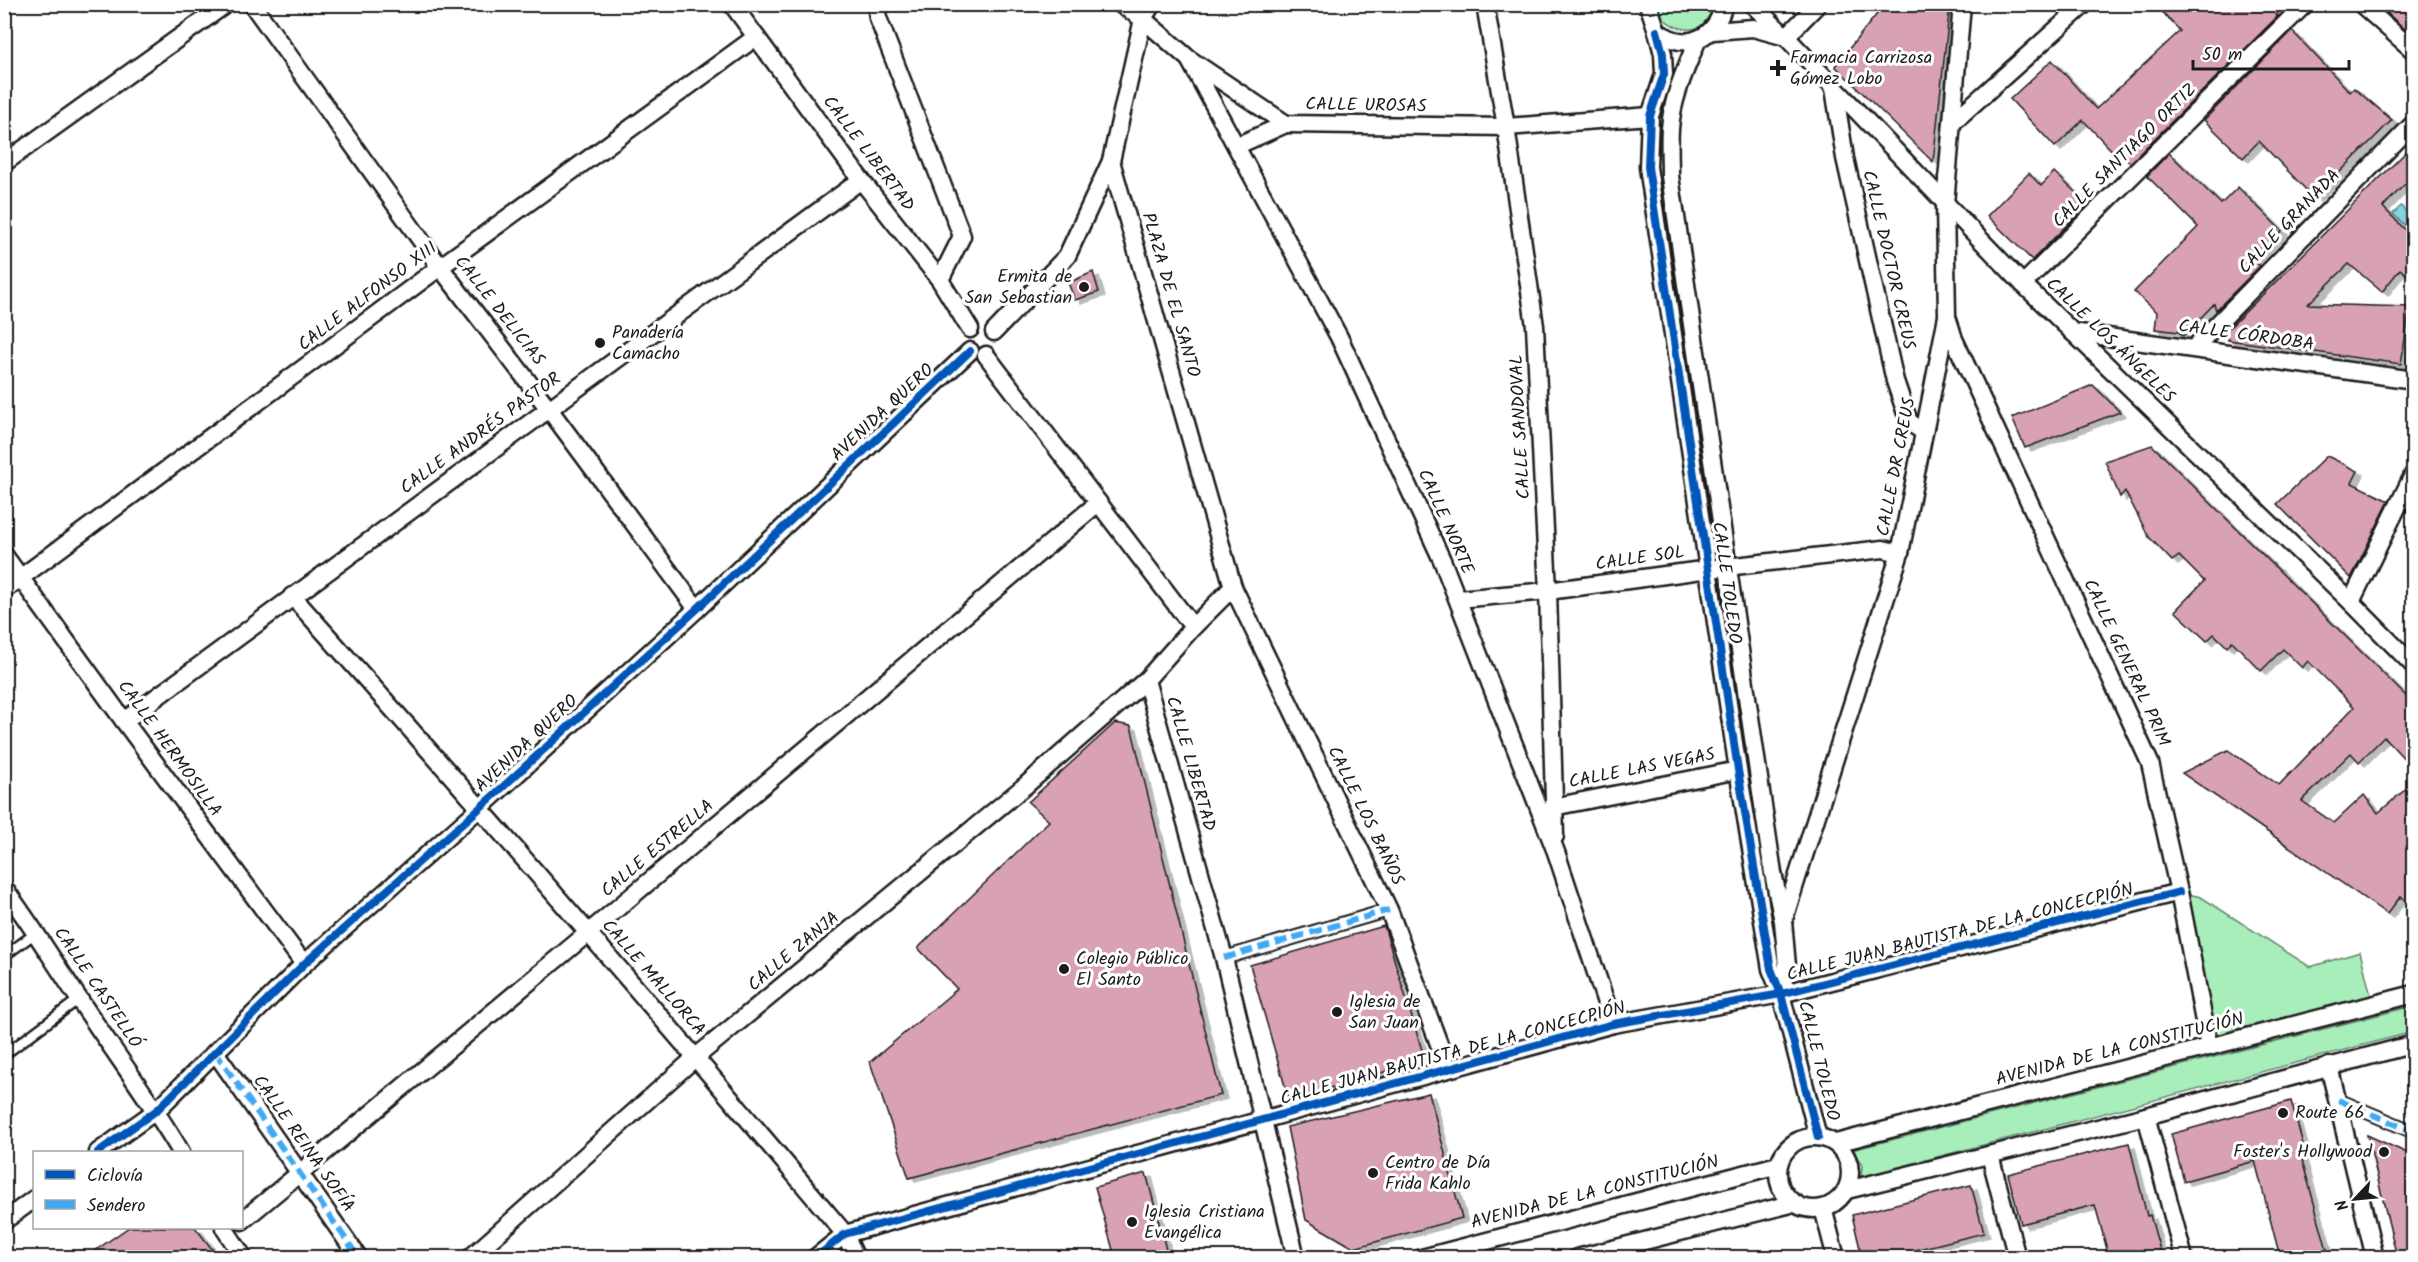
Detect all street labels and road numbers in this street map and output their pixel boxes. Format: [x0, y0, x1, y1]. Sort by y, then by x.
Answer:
street label: CALLE SANTIAGO ORTIZ [2046, 77, 2204, 235]
street label: CALLE LIBERTAD [815, 90, 922, 219]
street label: CALLE UROSAS [1305, 90, 1427, 122]
street label: CALLE GRANADA [2232, 163, 2348, 281]
street label: CALLE DOCTOR CREUS [1853, 168, 1923, 353]
street label: PLAZA DE EL SANTO [1133, 209, 1207, 381]
street label: CALLE ALFONSO XIII [292, 235, 444, 359]
street label: CALLE DELICIAS [446, 249, 552, 373]
street label: CALLE LOS ÁNGELES [2038, 271, 2182, 411]
street label: CALLE CÓRDOBA [2176, 312, 2316, 360]
street label: CALLE SANDOVAL [1503, 354, 1539, 500]
street label: AVENIDA QUERO [824, 357, 942, 469]
street label: CALLE ANDRÉS PASTOR [394, 366, 568, 502]
street label: CALLE DR CREUS [1869, 395, 1925, 539]
street label: CALLE NORTE [1409, 464, 1481, 580]
street label: CALLE TOLEDO [1703, 520, 1749, 646]
street label: CALLE SOL [1594, 538, 1686, 580]
street label: CALLE GENERAL PRIM [2074, 574, 2178, 752]
street label: CALLE HERMOSILLA [109, 674, 229, 824]
street label: AVENIDA QUERO [468, 688, 586, 800]
street label: CALLE LIBERTAD [1157, 693, 1223, 835]
street label: CALLE LOS BAÑOS [1319, 741, 1412, 891]
street label: CALLE LAS VEGAS [1566, 741, 1718, 797]
street label: CALLE ESTRELLA [595, 793, 721, 905]
street label: CALLE JUAN BAUTISTA DE LA CONCECPIÓN [1784, 876, 2136, 990]
street label: CALLE ZANJA [741, 905, 847, 999]
street label: CALLE MALLORCA [594, 913, 712, 1043]
street label: CALLE CASTELLÓ [45, 921, 149, 1055]
street label: CALLE JUAN BAUTISTA DE LA CONCECPIÓN [1277, 994, 1629, 1114]
street label: CALLE TOLEDO [1789, 998, 1847, 1124]
street label: AVENIDA DE LA CONSTITUCIÓN [1993, 1005, 2247, 1095]
street label: CALLE REINA SOFÍA [244, 1069, 362, 1219]
street label: AVENIDA DE LA CONSTITUCIÓN [1468, 1148, 1722, 1238]

